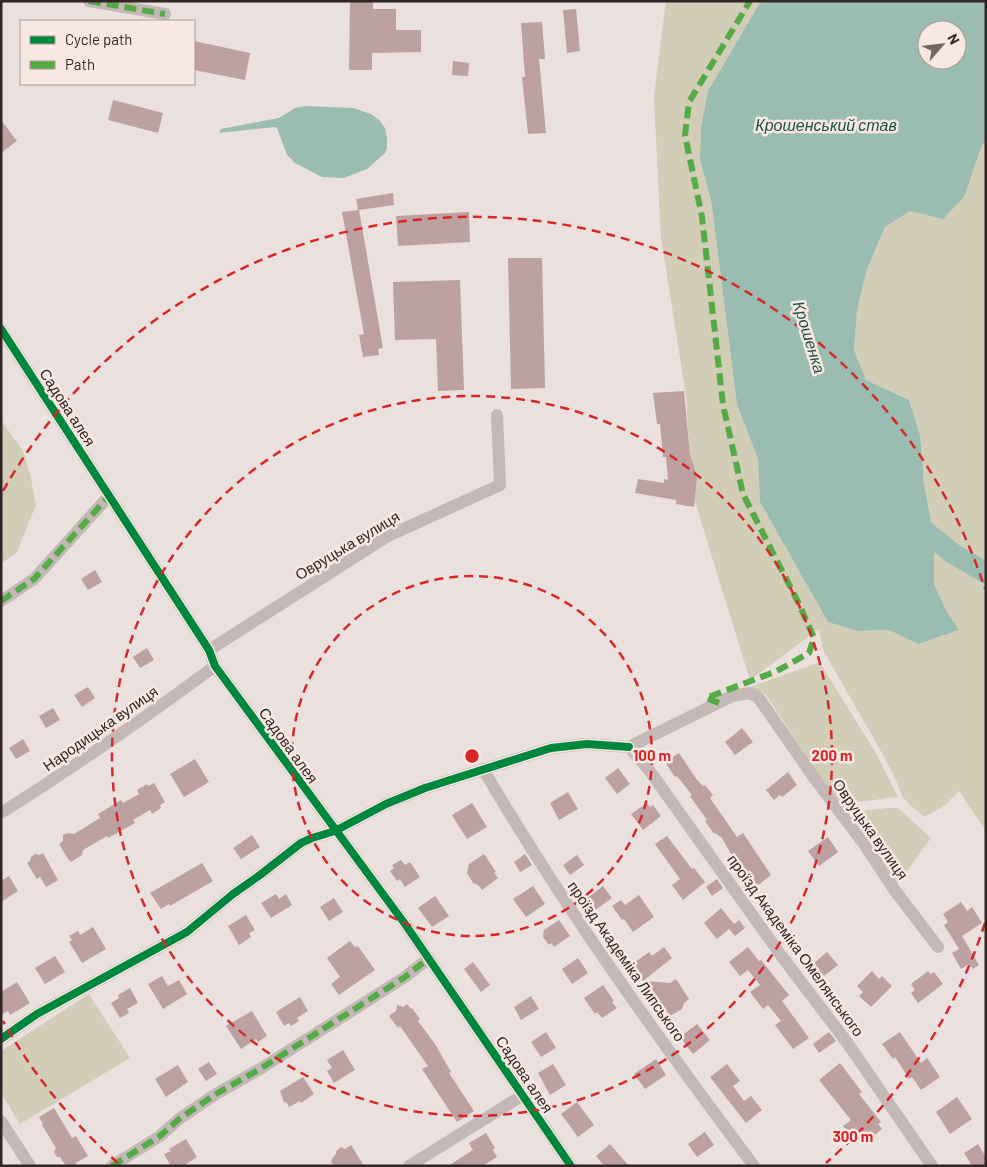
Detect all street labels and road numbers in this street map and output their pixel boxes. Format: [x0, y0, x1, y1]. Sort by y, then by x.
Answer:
street label: Садова алея [36, 365, 100, 449]
street label: Овруцька вулиця [292, 507, 402, 583]
street label: Народицька вулиця [39, 682, 161, 774]
street label: Садова алея [256, 704, 322, 786]
street label: Овруцька вулиця [830, 775, 912, 883]
street label: проїзд Академіка Омелянського [724, 851, 868, 1039]
street label: проїзд Академіка Липського [565, 877, 689, 1045]
street label: Садова алея [493, 1032, 557, 1116]

